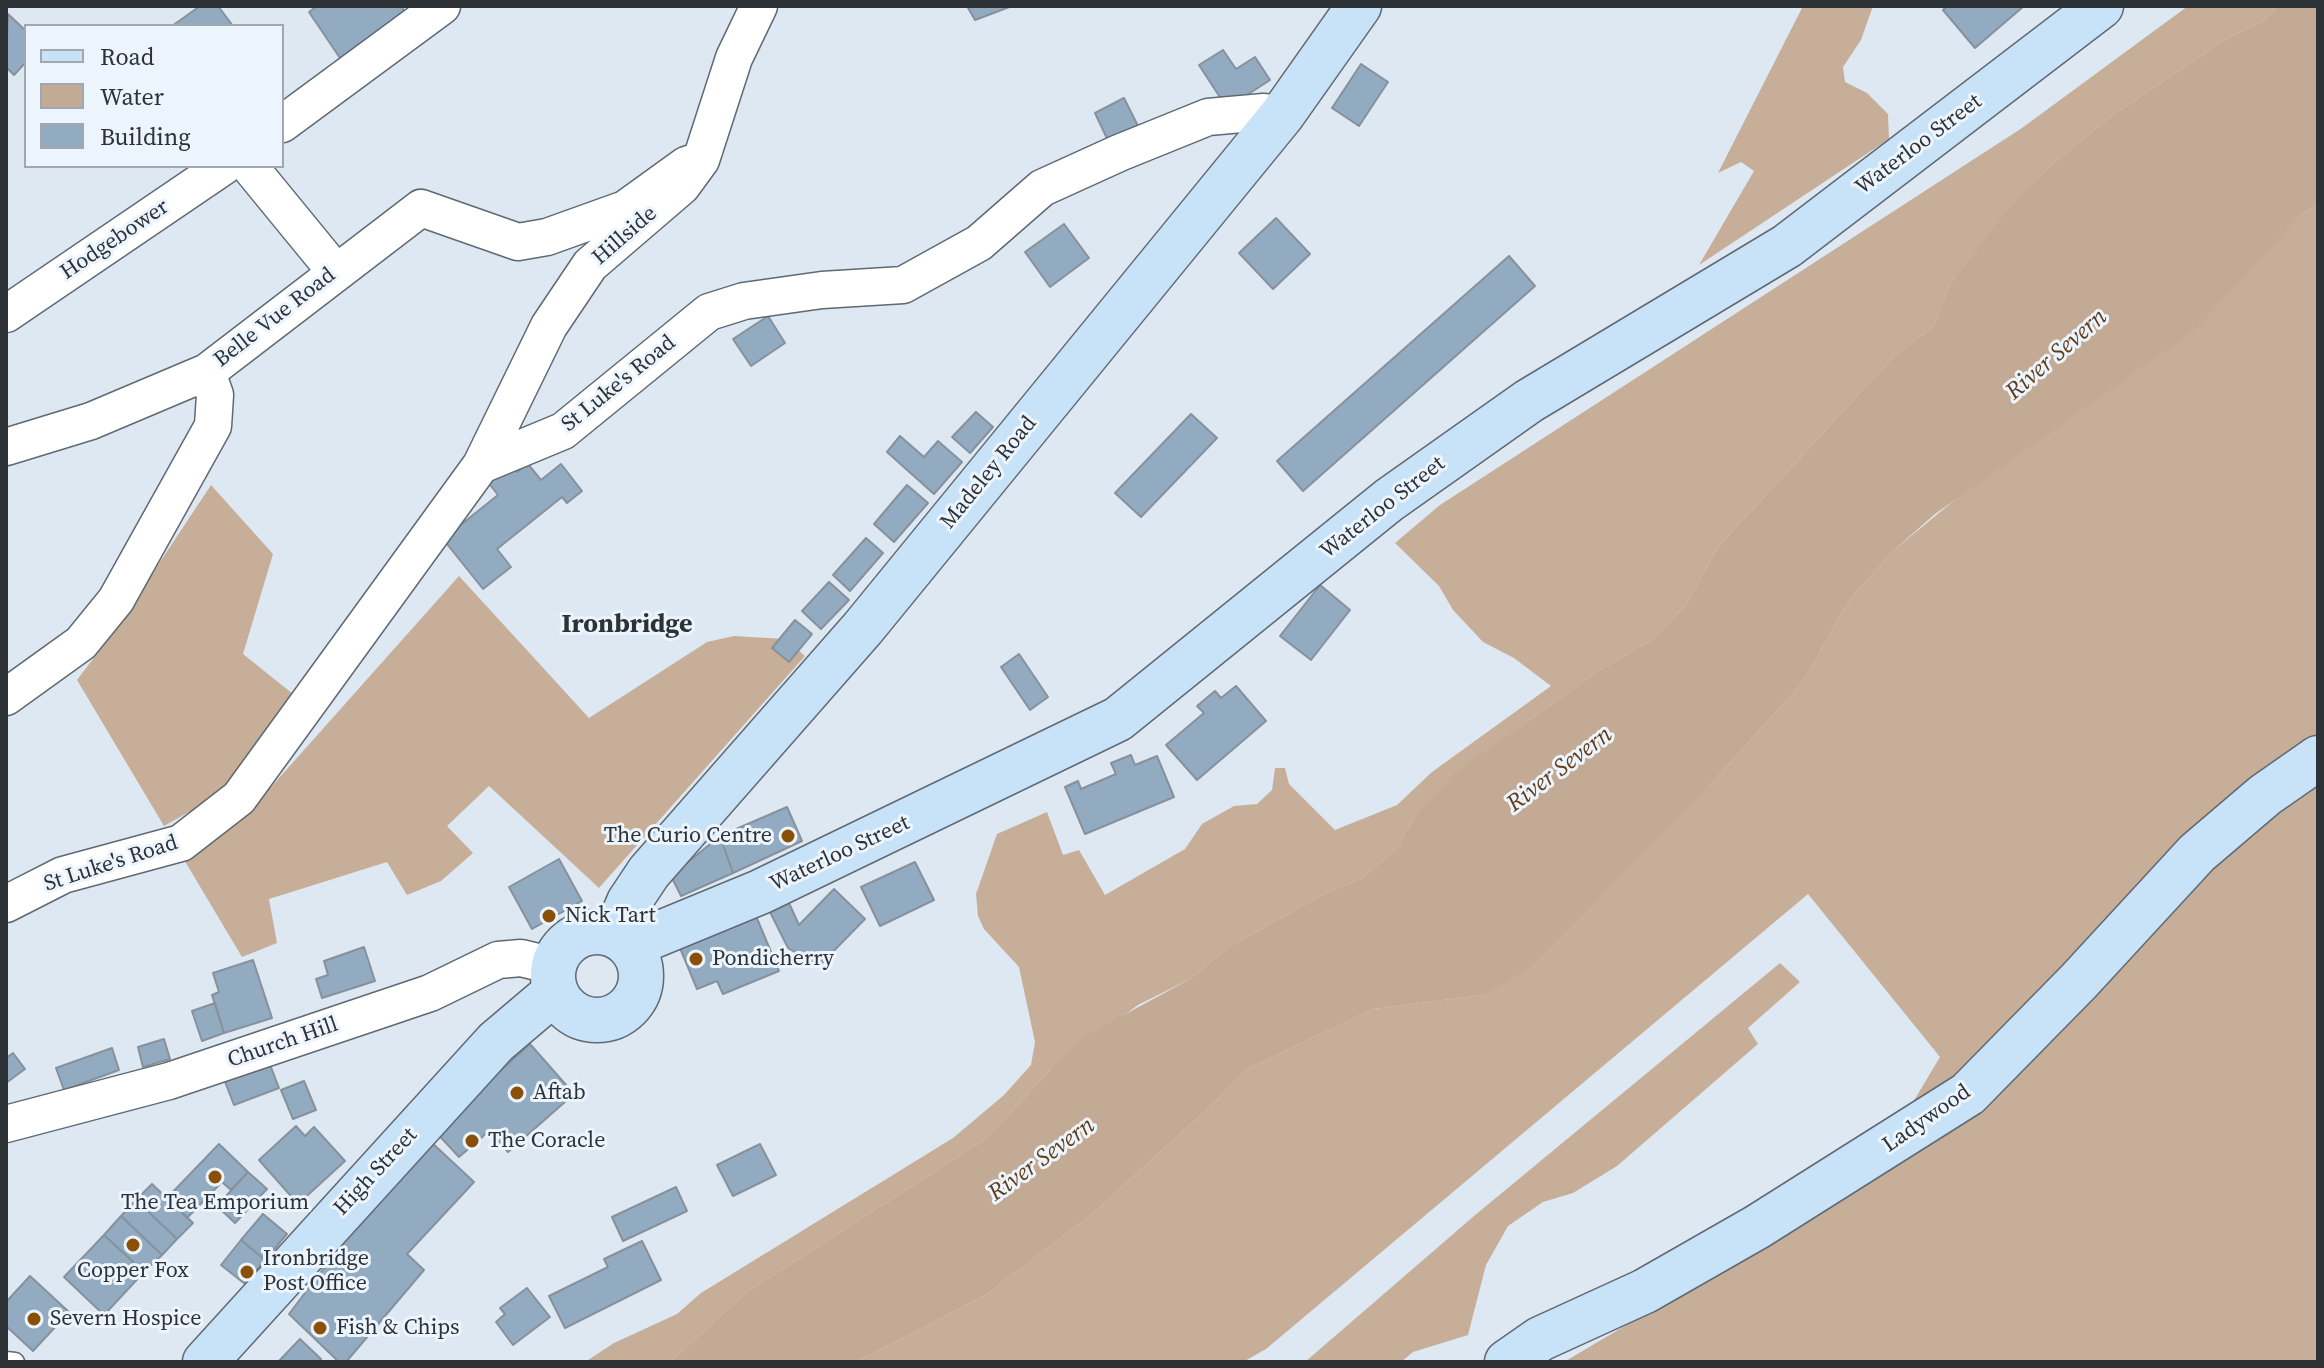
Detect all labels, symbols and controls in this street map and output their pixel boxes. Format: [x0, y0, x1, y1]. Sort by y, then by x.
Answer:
legend [24, 24, 284, 168]
text: Road [100, 40, 154, 73]
text: Water [100, 80, 164, 113]
street label: Waterloo Street [1851, 89, 1987, 201]
text: Building [100, 120, 191, 153]
street label: Hodgebower [56, 194, 174, 286]
street label: Hillside [587, 201, 663, 271]
street label: Belle Vue Road [209, 262, 341, 374]
water label: River Severn [2001, 303, 2113, 407]
street label: St Luke's Road [557, 330, 681, 438]
street label: Madeley Road [935, 411, 1043, 535]
street label: Waterloo Street [1315, 451, 1451, 565]
district label: Ironbridge [561, 609, 693, 641]
water label: River Severn [1502, 721, 1618, 819]
street label: Waterloo Street [766, 810, 914, 898]
place label: The Curio Centre [604, 823, 772, 849]
marker: The Curio Centre [779, 827, 797, 845]
street label: St Luke's Road [41, 830, 181, 898]
place label: Nick Tart [565, 903, 656, 929]
marker: Nick Tart [540, 907, 558, 925]
place label: Pondicherry [712, 946, 834, 972]
marker: Pondicherry [687, 950, 705, 968]
street label: Church Hill [224, 1012, 342, 1074]
street label: Ladywood [1878, 1079, 1976, 1159]
place label: Aftab [533, 1080, 586, 1106]
marker: Aftab [508, 1084, 526, 1102]
water label: River Severn [983, 1112, 1101, 1208]
street label: High Street [329, 1123, 423, 1221]
place label: The Coracle [488, 1128, 605, 1154]
marker: The Coracle [463, 1132, 481, 1150]
marker: The Tea Emporium [206, 1168, 224, 1186]
place label: The Tea Emporium [121, 1190, 309, 1216]
marker: Copper Fox [124, 1236, 142, 1254]
place label: Ironbridge Post Office [263, 1246, 369, 1298]
place label: Copper Fox [77, 1258, 189, 1284]
marker: Ironbridge Post Office [238, 1263, 256, 1281]
place label: Severn Hospice [50, 1306, 202, 1332]
marker: Severn Hospice [25, 1310, 43, 1328]
place label: Fish & Chips [336, 1315, 460, 1341]
marker: Fish & Chips [311, 1319, 329, 1337]

